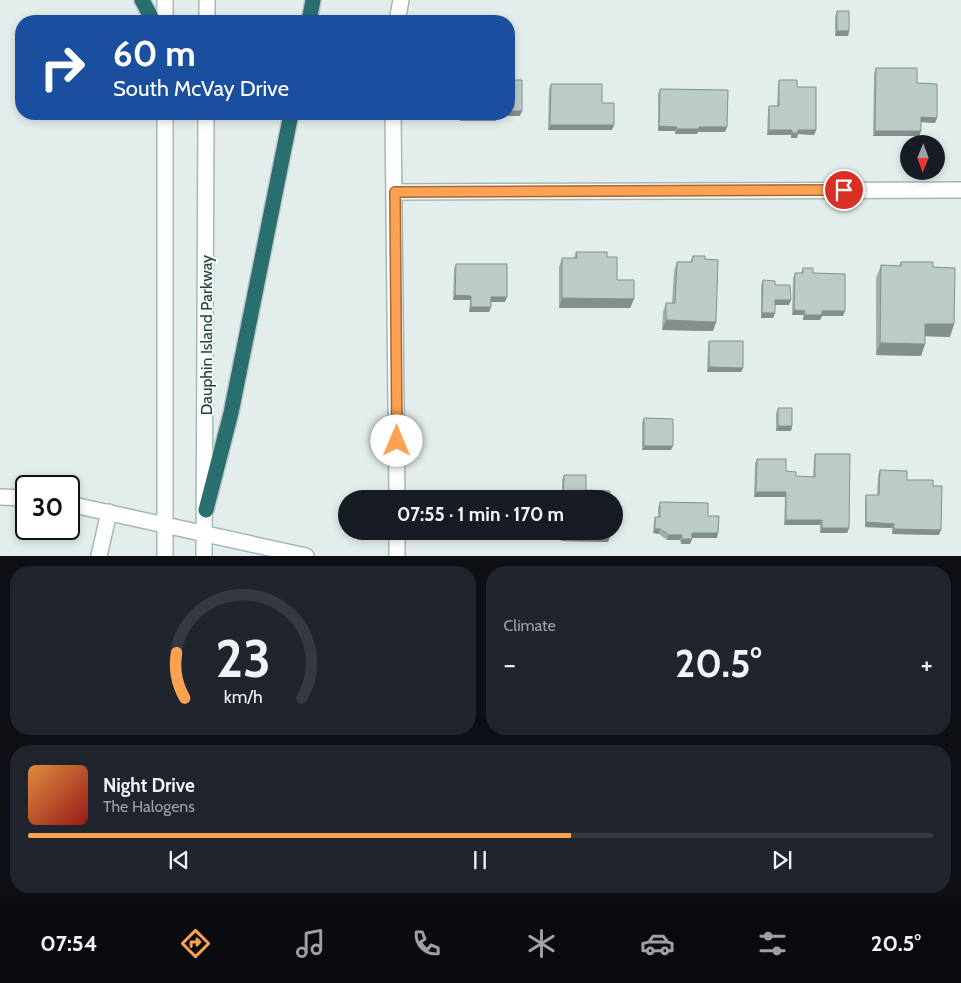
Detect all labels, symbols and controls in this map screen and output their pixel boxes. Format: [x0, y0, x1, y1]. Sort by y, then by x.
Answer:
text: 60 m [113, 32, 196, 75]
icon: right [30, 35, 95, 100]
text: South McVay Drive [113, 75, 289, 102]
north arrow [900, 135, 945, 180]
map controls [900, 135, 945, 180]
pin [823, 169, 865, 211]
icon: arrive [830, 176, 858, 204]
street label: Dauphin Island Parkway [197, 255, 216, 415]
position arrow [370, 414, 422, 466]
speed limit sign: 30 [15, 475, 80, 540]
text: 07:55 · 1 min · 170 m [397, 503, 564, 526]
text: Climate [504, 616, 556, 635]
text: 23 [215, 627, 271, 690]
text: 20.5° [675, 640, 761, 687]
text: − [504, 647, 516, 681]
text: + [921, 647, 933, 681]
text: km/h [223, 686, 262, 707]
text: Night Drive [103, 774, 195, 797]
text: The Halogens [103, 797, 195, 816]
icon: previous [165, 846, 193, 874]
icon: pause [466, 846, 494, 874]
icon: next [768, 846, 796, 874]
icon: directions [178, 926, 213, 961]
icon: music [293, 926, 328, 961]
icon: phone [409, 926, 444, 961]
icon: climate [524, 926, 559, 961]
icon: car [640, 926, 675, 961]
icon: filters [755, 926, 790, 961]
text: 07:54 [40, 930, 97, 957]
text: 20.5° [871, 930, 921, 957]

